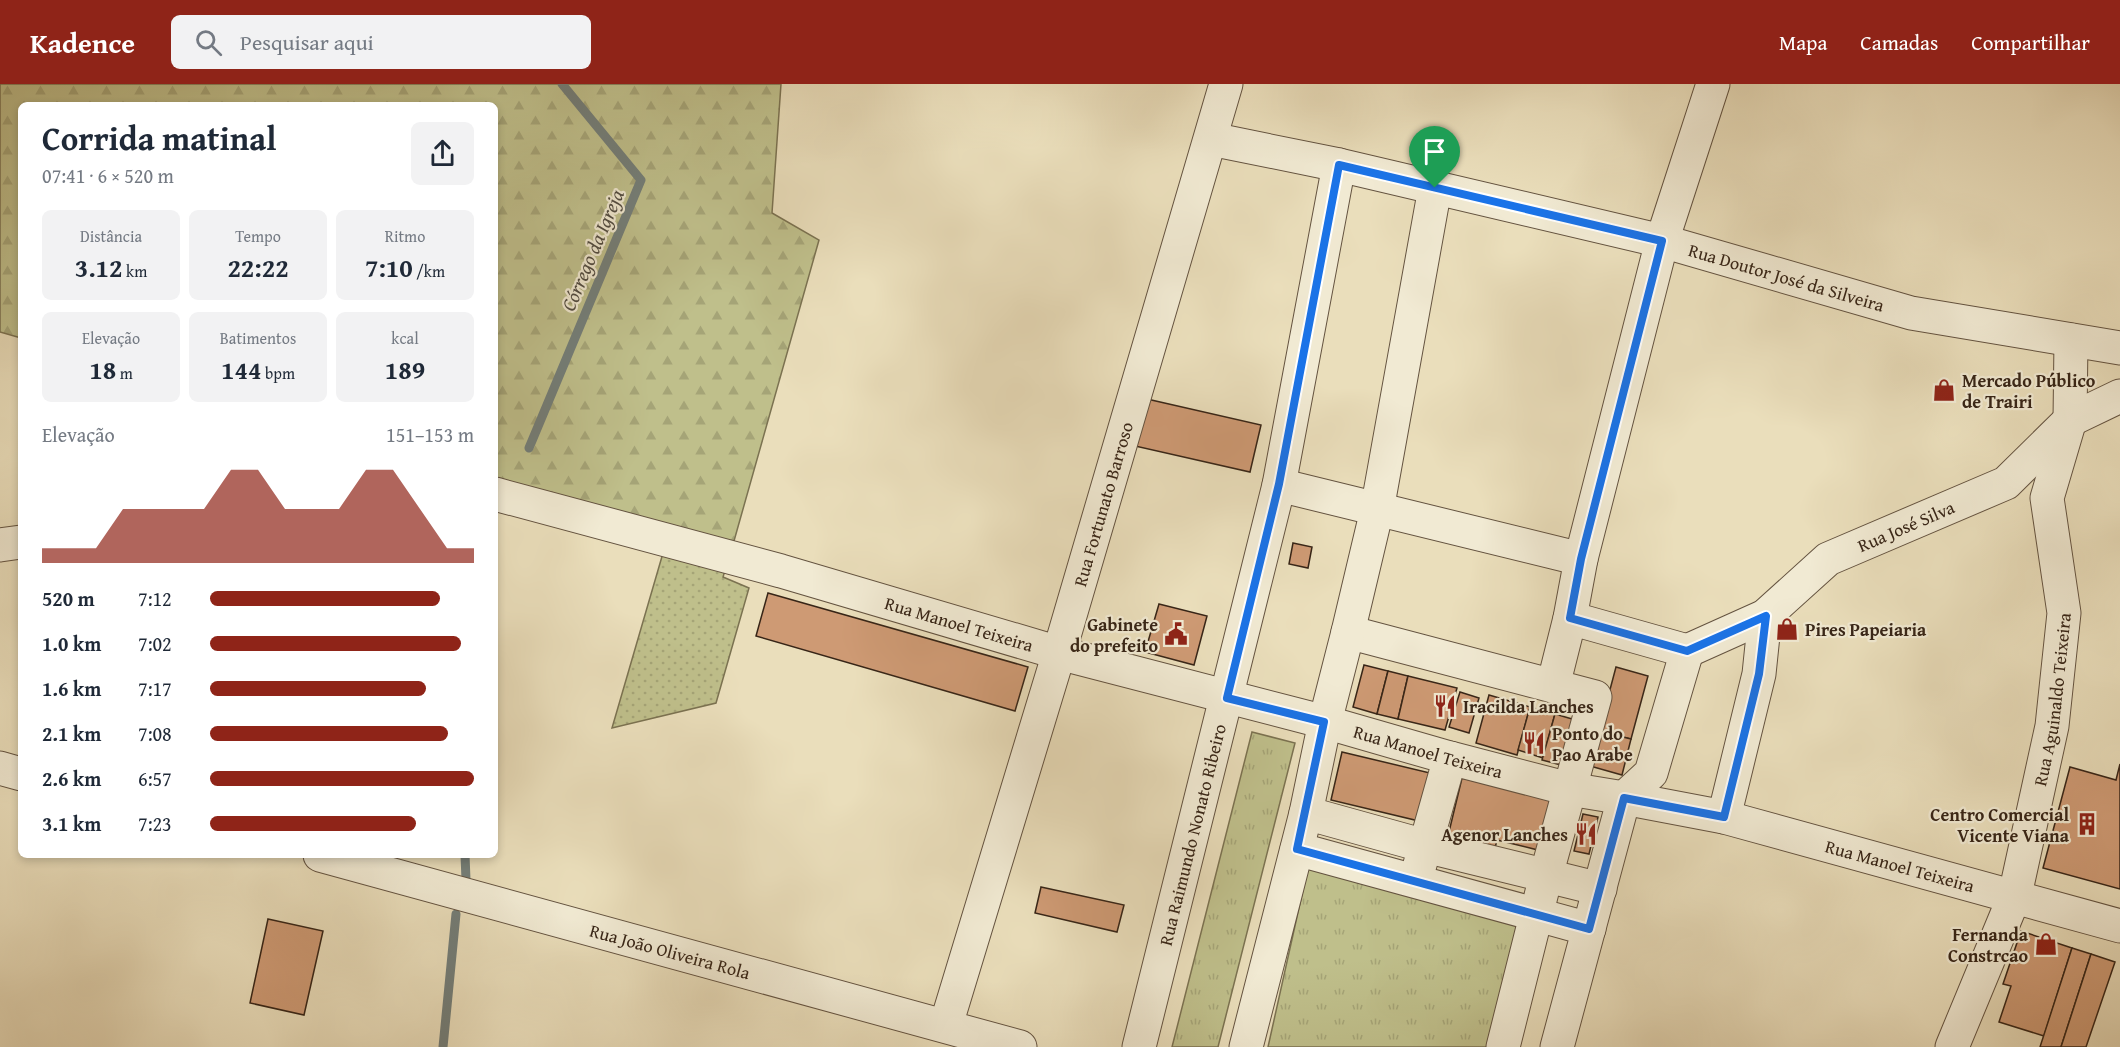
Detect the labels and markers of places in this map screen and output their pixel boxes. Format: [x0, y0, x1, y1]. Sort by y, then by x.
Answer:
pin [1409, 126, 1460, 188]
place label: Mercado Público de Trairi [1962, 367, 2096, 415]
shop icon: Mercado Público de Trairi [1931, 377, 1957, 403]
place label: Gabinete do prefeito [1070, 611, 1158, 659]
shop icon: Pires Papeiaria [1774, 616, 1800, 642]
place label: Pires Papeiaria [1805, 616, 1927, 643]
public building icon: Gabinete do prefeito [1163, 621, 1189, 647]
restaurant icon: Iracilda Lanches [1432, 693, 1458, 719]
place label: Iracilda Lanches [1463, 693, 1594, 720]
place label: Ponto do Pao Arabe [1552, 720, 1633, 768]
restaurant icon: Ponto do Pao Arabe [1521, 730, 1547, 756]
place label: Centro Comercial Vicente Viana [1930, 801, 2070, 849]
building icon: Centro Comercial Vicente Viana [2074, 811, 2100, 837]
place label: Agenor Lanches [1441, 821, 1568, 848]
restaurant icon: Agenor Lanches [1573, 821, 1599, 847]
place label: Fernanda Constrcao [1948, 921, 2029, 969]
shop icon: Fernanda Constrcao [2033, 931, 2059, 957]

